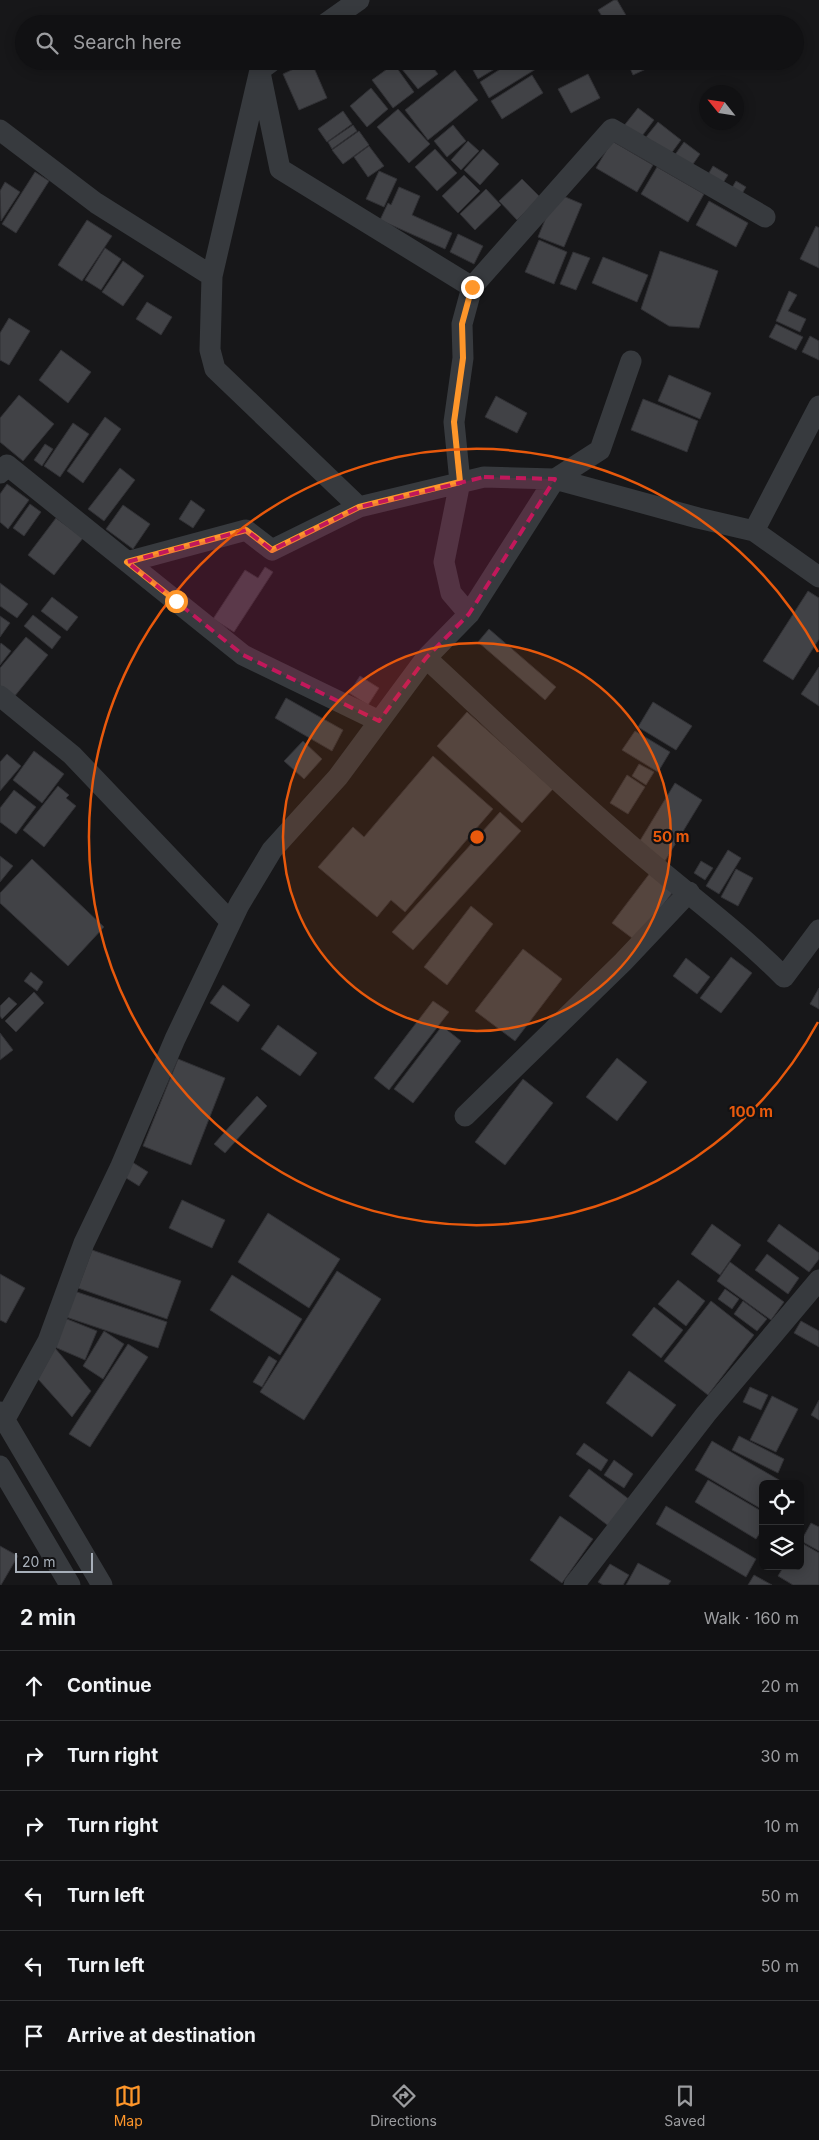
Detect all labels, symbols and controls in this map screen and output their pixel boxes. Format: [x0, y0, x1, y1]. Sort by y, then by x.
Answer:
search box [15, 15, 804, 70]
icon: search [33, 29, 61, 57]
text: Search here [73, 31, 182, 54]
north arrow [699, 85, 744, 130]
route end [461, 276, 484, 299]
route start [165, 590, 188, 613]
text: 50 m [653, 827, 689, 846]
centre of rings [468, 828, 486, 846]
text: 100 m [729, 1102, 773, 1121]
map controls [759, 1480, 804, 1570]
button: locate [759, 1480, 804, 1525]
button: layers [759, 1525, 804, 1570]
scale bar [15, 1550, 92, 1573]
text: 20 m [22, 1553, 56, 1570]
text: 2 min [20, 1605, 76, 1630]
text: Walk · 160 m [704, 1608, 799, 1628]
icon: ahead [20, 1672, 48, 1700]
text: Continue [67, 1674, 152, 1697]
text: 20 m [761, 1676, 799, 1696]
icon: right [20, 1742, 48, 1770]
text: Turn right [67, 1744, 158, 1767]
text: 30 m [761, 1746, 799, 1766]
icon: right [20, 1812, 48, 1840]
text: Turn right [67, 1814, 158, 1837]
text: 10 m [764, 1816, 799, 1836]
icon: left [20, 1882, 48, 1910]
text: Turn left [67, 1884, 145, 1907]
text: 50 m [761, 1886, 799, 1906]
icon: left [20, 1952, 48, 1980]
text: Turn left [67, 1954, 145, 1977]
text: 50 m [761, 1956, 799, 1976]
icon: arrive [20, 2022, 48, 2050]
text: Arrive at destination [67, 2024, 256, 2047]
tab: Map [114, 2082, 143, 2129]
tab: Directions [370, 2082, 437, 2129]
tab: Saved [664, 2082, 705, 2129]

